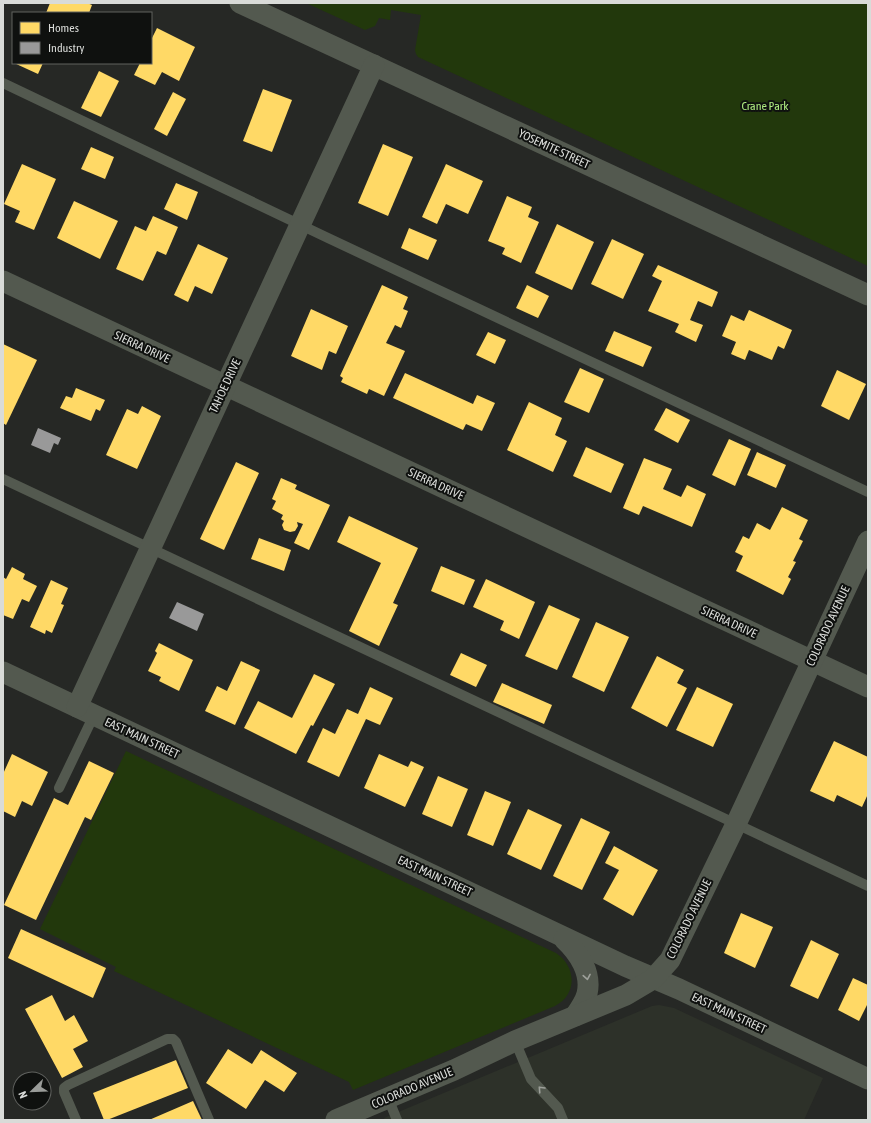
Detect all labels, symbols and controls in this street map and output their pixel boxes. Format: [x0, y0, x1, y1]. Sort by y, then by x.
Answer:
legend [12, 12, 152, 64]
text: Homes [48, 21, 79, 35]
text: Industry [48, 41, 85, 55]
park label: Crane Park [741, 99, 789, 113]
street label: YOSEMITE STREET [516, 126, 593, 172]
street label: SIERRA DRIVE [112, 328, 172, 366]
street label: TAHOE DRIVE [206, 357, 244, 415]
street label: SIERRA DRIVE [406, 465, 466, 503]
street label: COLORADO AVENUE [803, 584, 853, 668]
street label: SIERRA DRIVE [699, 603, 759, 641]
street label: EAST MAIN STREET [103, 715, 182, 762]
street label: EAST MAIN STREET [396, 853, 475, 900]
street label: COLORADO AVENUE [664, 877, 714, 961]
one-way arrow [582, 973, 591, 980]
street label: EAST MAIN STREET [690, 990, 769, 1037]
street label: COLORADO AVENUE [369, 1065, 455, 1111]
north arrow [12, 1071, 52, 1111]
one-way arrow [538, 1086, 546, 1094]
text: N [16, 1090, 30, 1100]

